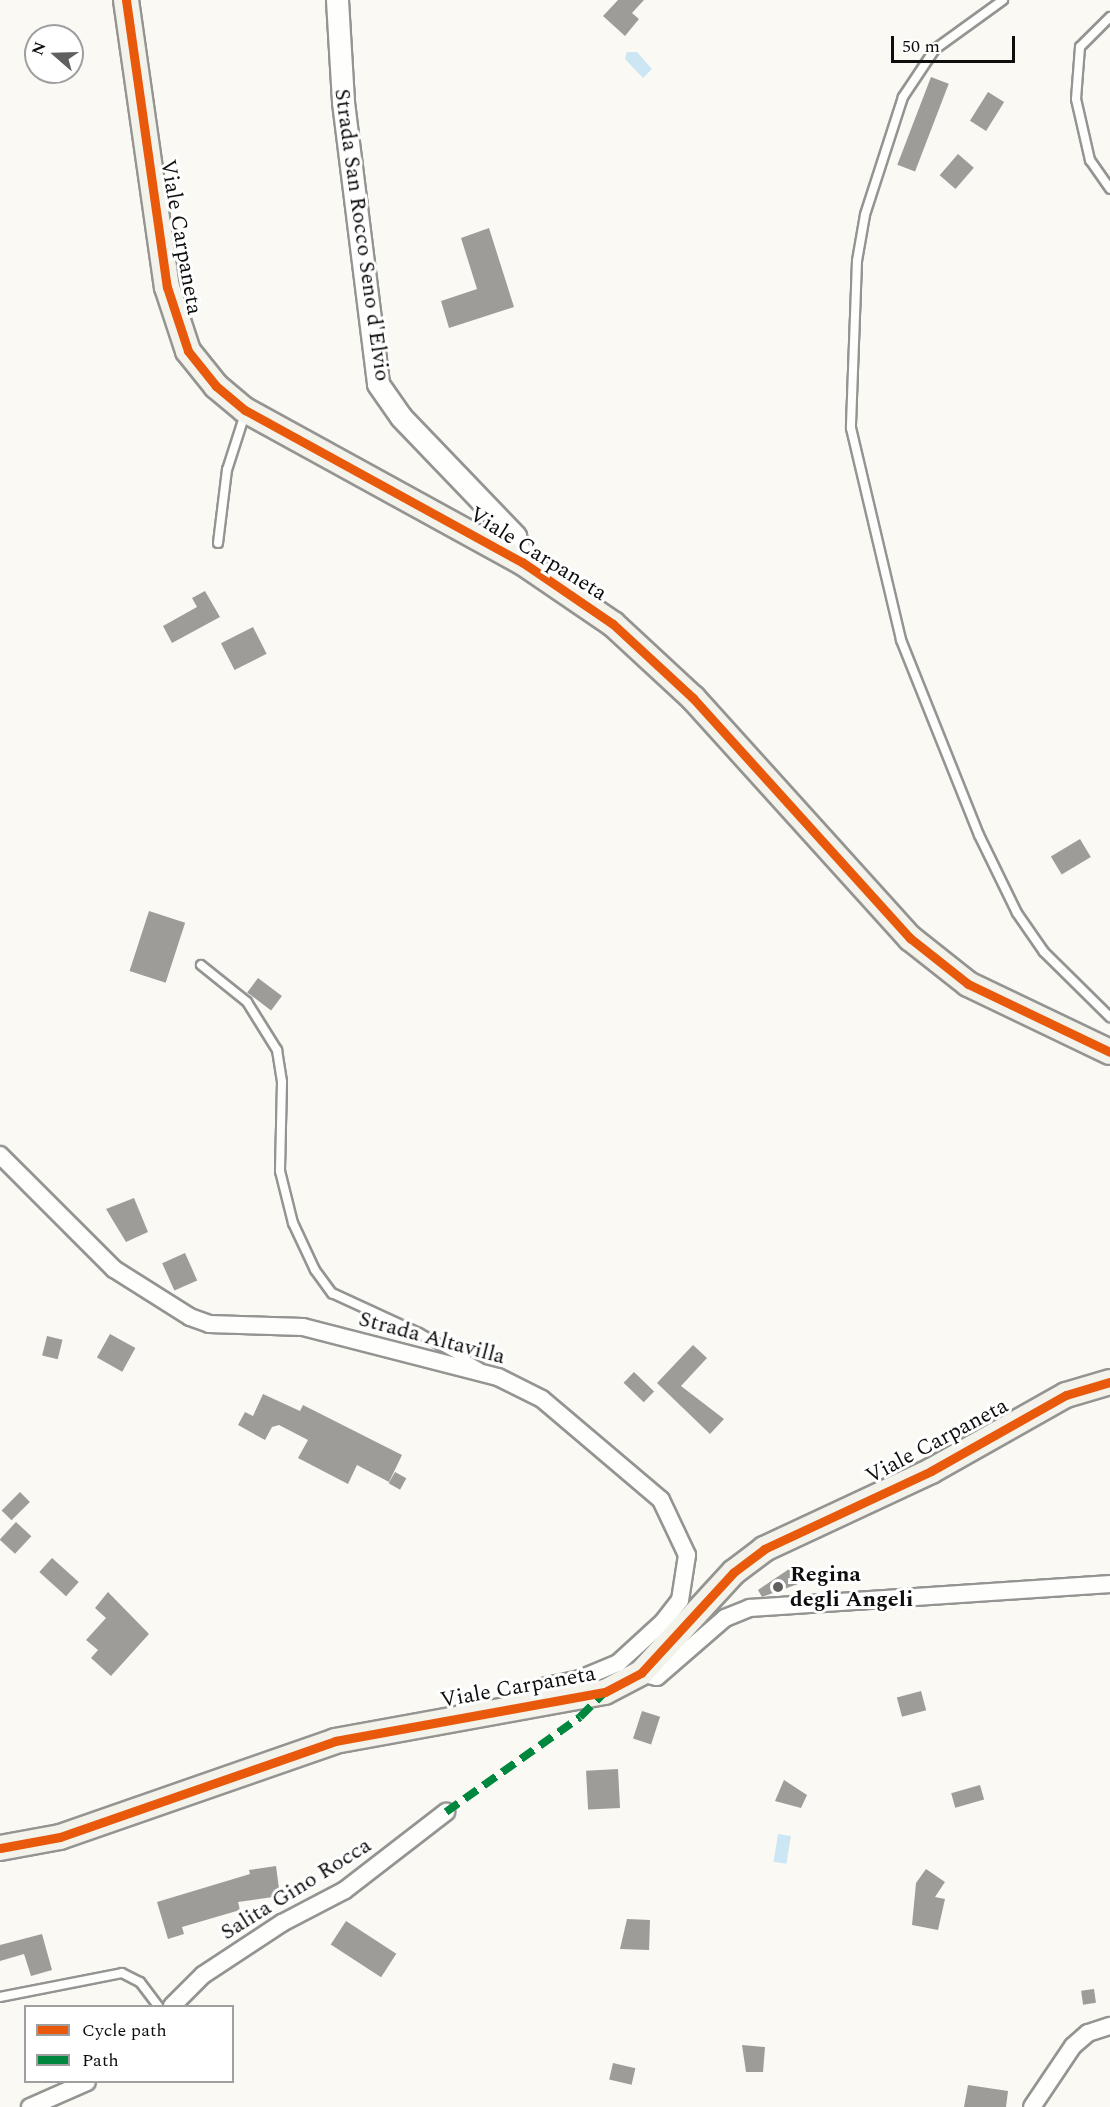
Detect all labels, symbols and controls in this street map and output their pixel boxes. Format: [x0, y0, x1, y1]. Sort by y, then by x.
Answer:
north arrow [24, 24, 84, 84]
scale bar [894, 24, 1018, 62]
text: 50 m [902, 33, 940, 60]
text: N [25, 38, 52, 59]
street label: Strada San Rocco Seno d'Elvio [328, 87, 396, 383]
street label: Viale Carpaneta [154, 157, 208, 317]
street label: Viale Carpaneta [464, 501, 612, 607]
street label: Strada Altavilla [356, 1306, 508, 1370]
street label: Viale Carpaneta [861, 1392, 1013, 1490]
place label: Regina degli Angeli [790, 1561, 913, 1612]
marker: Regina degli Angeli [771, 1580, 785, 1594]
street label: Viale Carpaneta [438, 1660, 598, 1714]
street label: Salita Gino Rocca [216, 1832, 376, 1946]
legend [24, 2005, 234, 2083]
text: Cycle path [82, 2017, 167, 2044]
text: Path [82, 2047, 119, 2074]

